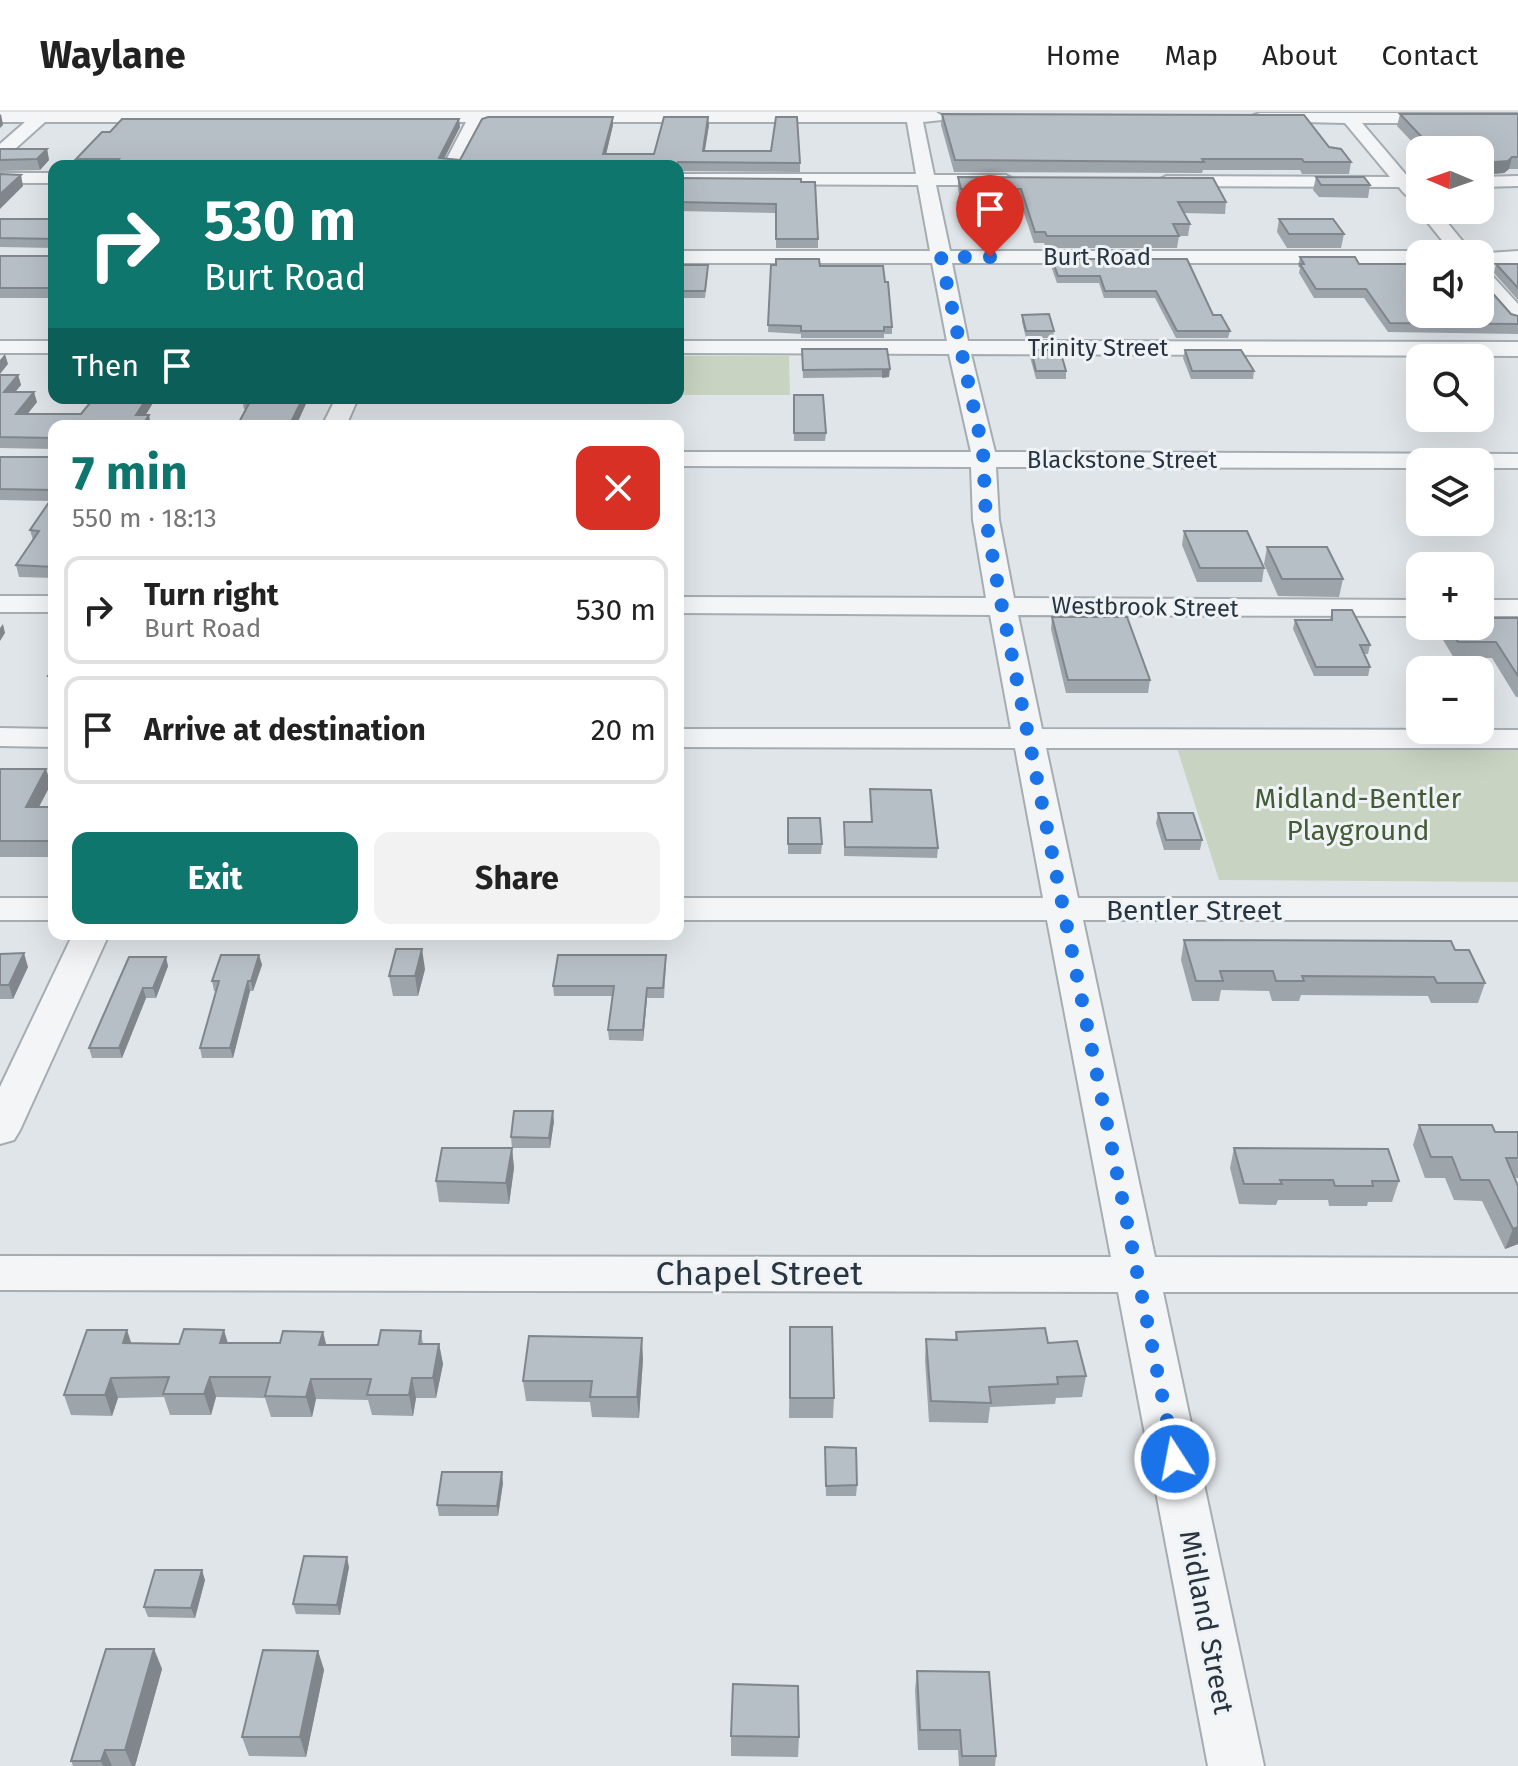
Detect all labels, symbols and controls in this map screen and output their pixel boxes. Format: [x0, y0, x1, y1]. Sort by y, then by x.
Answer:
text: Waylane [40, 32, 186, 78]
text: Home [1046, 39, 1120, 72]
text: Map [1164, 39, 1218, 72]
text: About [1262, 39, 1337, 72]
text: Contact [1381, 39, 1478, 72]
north arrow [1406, 136, 1494, 224]
map controls [1406, 136, 1494, 744]
pin [956, 175, 1024, 257]
icon: arrive [968, 187, 1012, 231]
text: 530 m [204, 188, 356, 255]
icon: right [72, 192, 176, 296]
button: sound [1406, 240, 1494, 328]
street label: Burt Road [1043, 243, 1151, 271]
text: Burt Road [204, 256, 366, 300]
street label: Trinity Street [1028, 334, 1169, 362]
icon: arrive [155, 344, 199, 388]
button: search [1406, 344, 1494, 432]
text: Then [72, 348, 139, 384]
text: 7 min [72, 444, 188, 502]
button: close [576, 446, 660, 530]
street label: Blackstone Street [1027, 446, 1218, 474]
button: layers [1406, 448, 1494, 536]
text: 550 m · 18:13 [72, 503, 217, 534]
button: + [1406, 552, 1494, 640]
text: Turn right [144, 577, 279, 613]
icon: right [76, 588, 120, 632]
street label: Westbrook Street [1051, 591, 1239, 623]
text: 530 m [576, 592, 656, 628]
text: Burt Road [144, 613, 261, 644]
button: − [1406, 656, 1494, 744]
icon: arrive [76, 708, 120, 752]
text: Arrive at destination [144, 712, 426, 748]
text: 20 m [591, 712, 656, 748]
park label: Midland-Bentler Playground [1255, 782, 1462, 847]
button: Exit [72, 832, 358, 924]
button: Share [374, 832, 660, 924]
street label: Bentler Street [1106, 894, 1283, 927]
street label: Chapel Street [655, 1253, 863, 1294]
position arrow [1133, 1417, 1217, 1501]
street label: Midland Street [1173, 1528, 1241, 1718]

